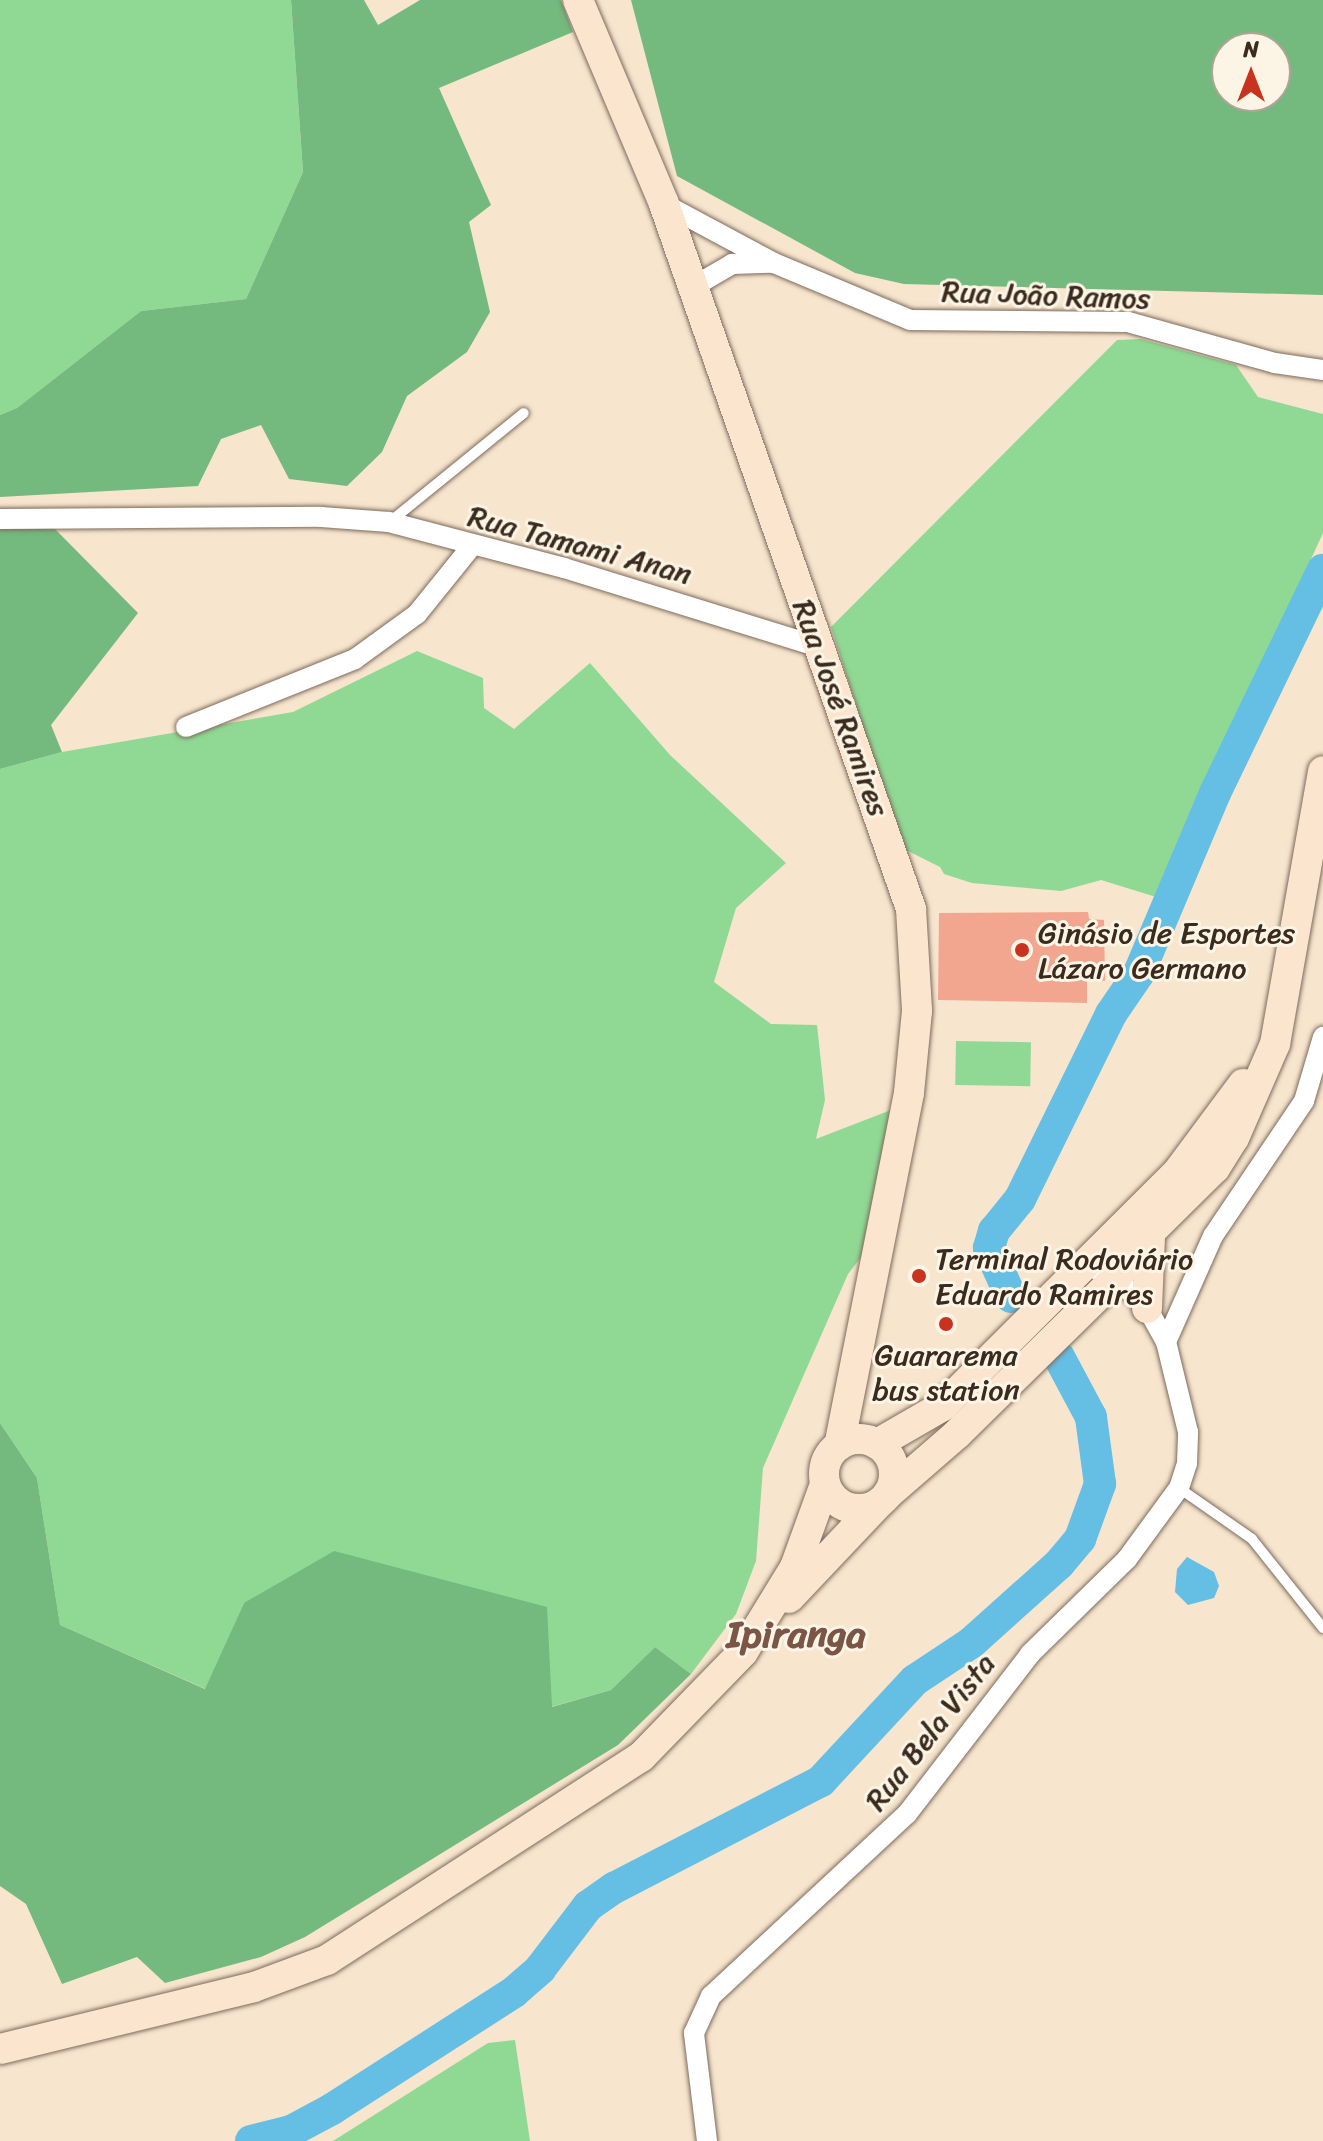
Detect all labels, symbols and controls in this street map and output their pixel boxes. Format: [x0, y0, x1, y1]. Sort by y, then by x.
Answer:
text: N [1243, 30, 1259, 69]
north arrow [1211, 32, 1291, 112]
street label: Rua João Ramos [940, 273, 1152, 317]
street label: Rua Tamami Anan [464, 498, 696, 592]
street label: Rua José Ramires [785, 595, 897, 821]
place label: Ginásio de Esportes Lázaro Germano [1038, 915, 1296, 986]
marker: Ginásio de Esportes Lázaro Germano [1013, 941, 1031, 959]
place label: Terminal Rodoviário Eduardo Ramires [935, 1241, 1193, 1312]
marker: Terminal Rodoviário Eduardo Ramires [910, 1267, 928, 1285]
marker: Guararema bus station [937, 1315, 955, 1333]
place label: Guararema bus station [872, 1337, 1020, 1408]
district label: Ipiranga [726, 1612, 866, 1658]
street label: Rua Bela Vista [857, 1646, 1003, 1818]

